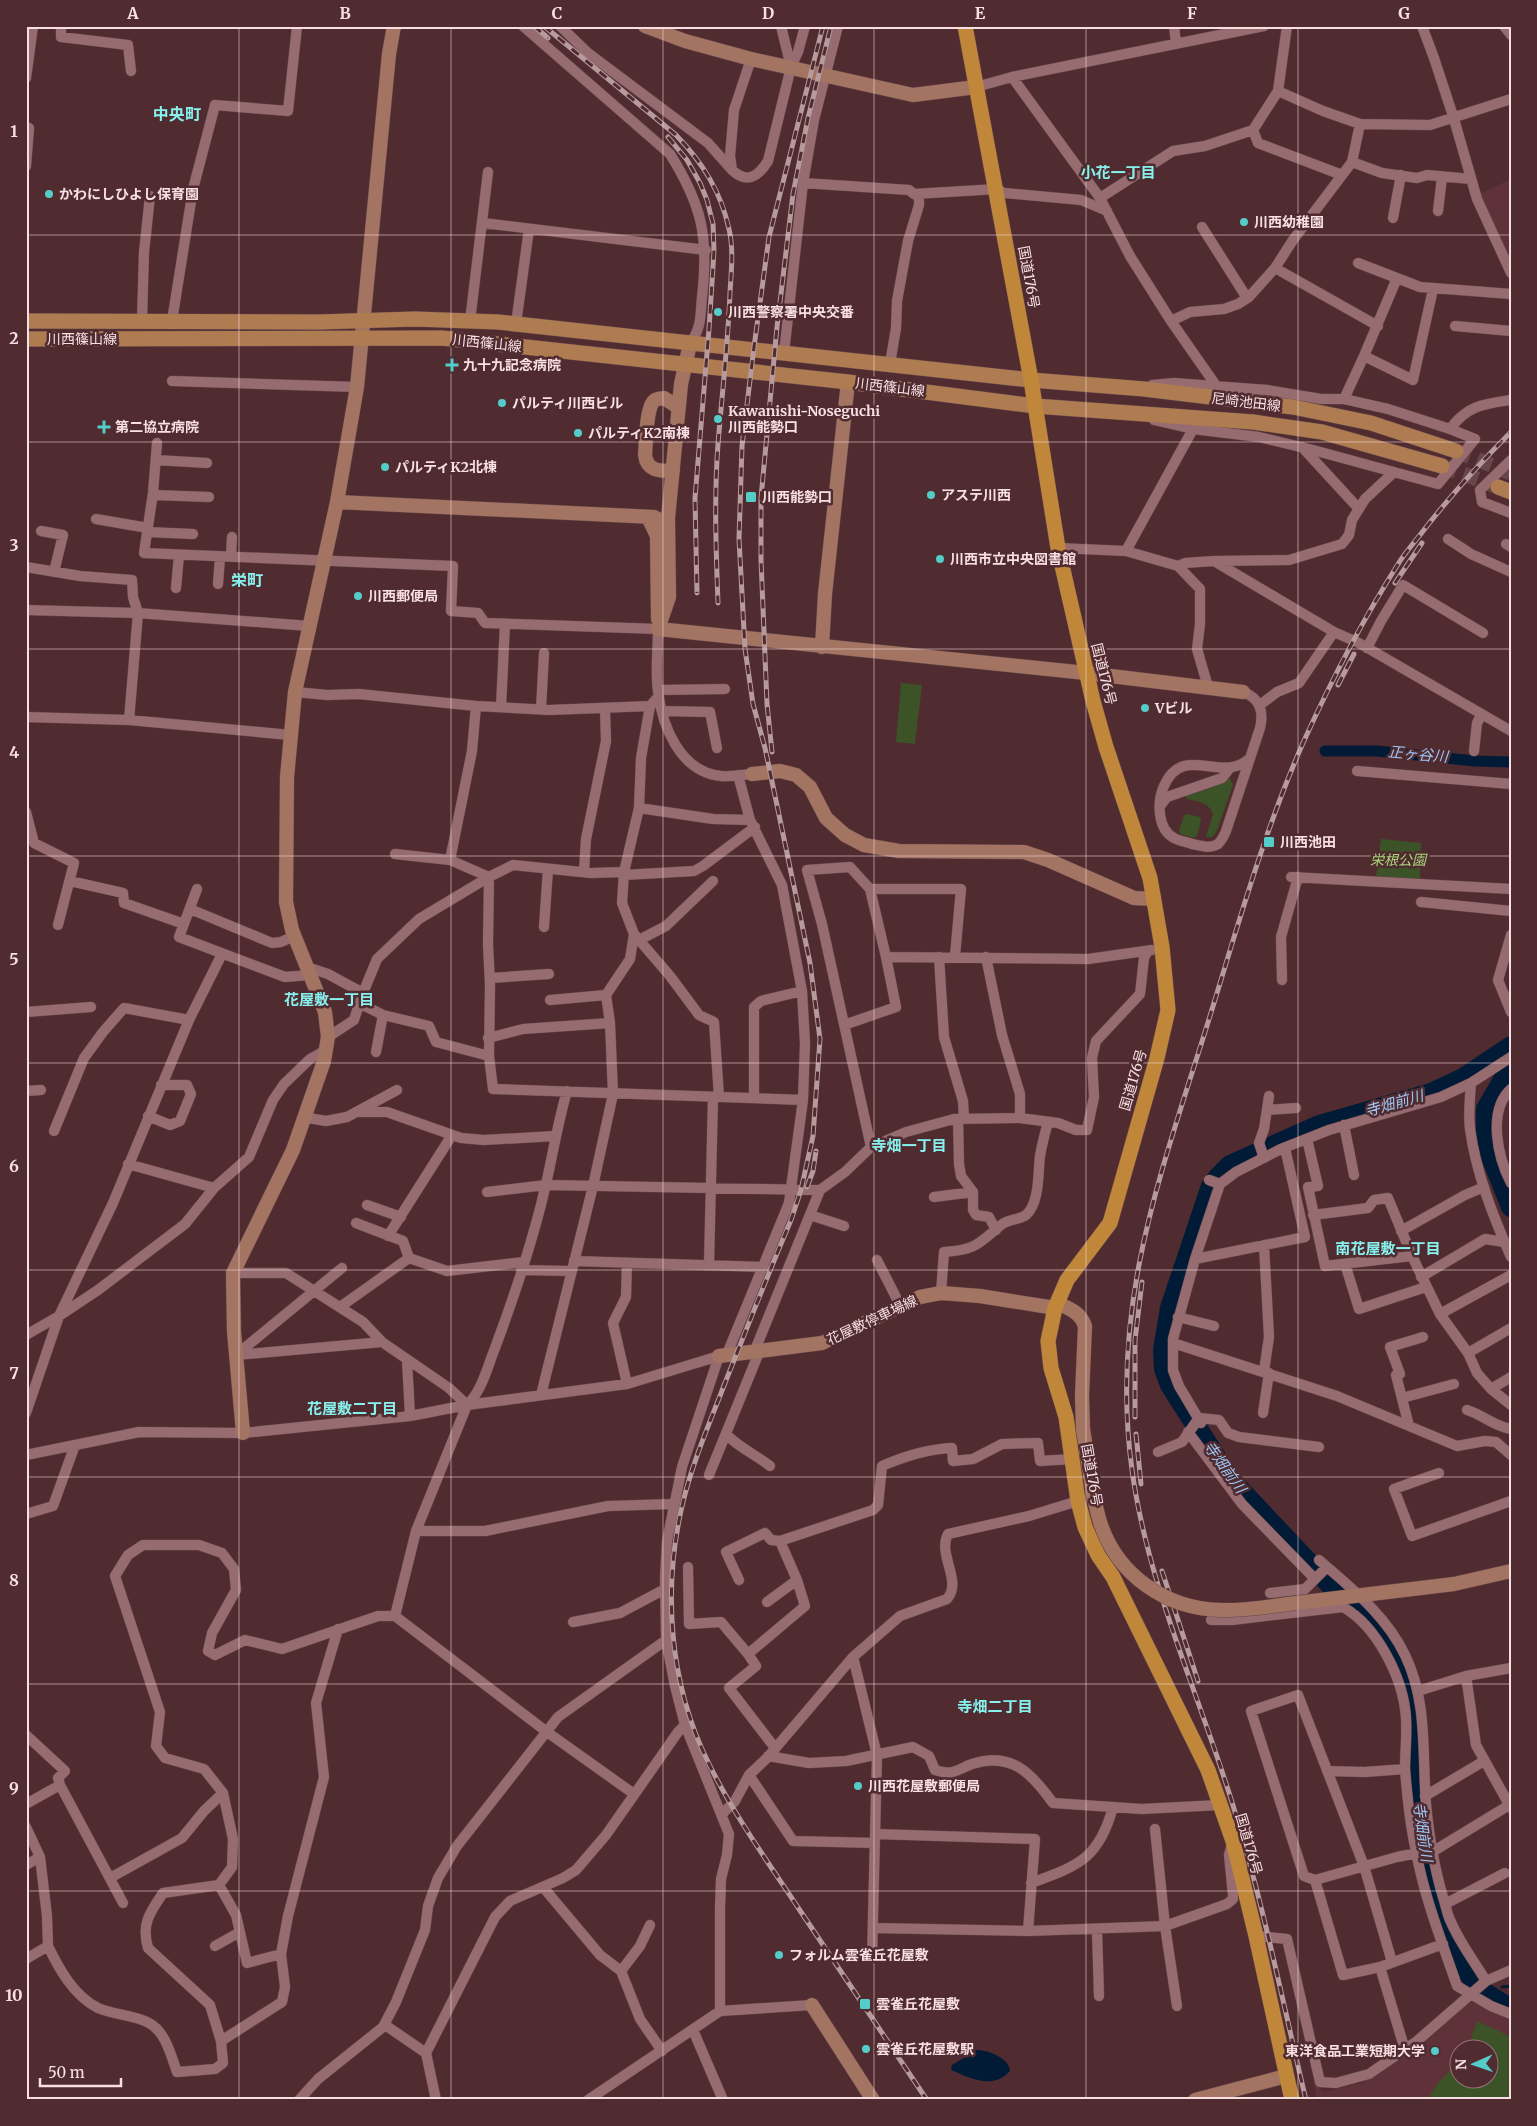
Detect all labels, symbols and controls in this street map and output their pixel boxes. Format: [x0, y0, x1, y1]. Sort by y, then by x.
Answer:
text: A [126, 3, 139, 23]
text: B [339, 3, 351, 23]
text: C [552, 3, 562, 23]
text: D [762, 3, 774, 23]
text: E [975, 3, 986, 23]
text: F [1187, 3, 1197, 23]
text: G [1398, 3, 1410, 23]
district label: 中央町 [153, 104, 201, 124]
text: 1 [10, 121, 18, 141]
district label: 小花一丁目 [1080, 163, 1156, 182]
place label: かわにしひよし保育園 [59, 185, 199, 203]
marker: かわにしひよし保育園 [43, 188, 55, 200]
place label: 川西幼稚園 [1254, 213, 1324, 231]
marker: 川西幼稚園 [1238, 216, 1250, 228]
street label: 国道176号 [1015, 244, 1043, 310]
place label: 川西警察署中央交番 [728, 303, 854, 321]
marker: 川西警察署中央交番 [712, 306, 724, 318]
text: 2 [9, 328, 19, 348]
street label: 川西篠山線 [47, 330, 117, 348]
street label: 川西篠山線 [451, 330, 523, 356]
place label: 九十九記念病院 [463, 356, 561, 374]
marker: 九十九記念病院 [445, 358, 459, 372]
street label: 川西篠山線 [854, 374, 926, 400]
street label: 尼崎池田線 [1210, 389, 1282, 415]
place label: パルティ川西ビル [512, 394, 623, 412]
marker: パルティ川西ビル [496, 397, 508, 409]
place label: Kawanishi-Noseguchi 川西能勢口 [728, 402, 880, 436]
marker: Kawanishi-Noseguchi 川西能勢口 [712, 413, 724, 425]
place label: 第二協立病院 [115, 418, 199, 436]
marker: 第二協立病院 [97, 420, 111, 434]
place label: パルティK2南棟 [588, 424, 690, 442]
marker: パルティK2南棟 [572, 427, 584, 439]
place label: パルティK2北棟 [395, 458, 497, 476]
marker: パルティK2北棟 [379, 461, 391, 473]
place label: アステ川西 [941, 486, 1011, 504]
place label: 川西能勢口 [762, 488, 832, 506]
marker: アステ川西 [925, 489, 937, 501]
marker: 川西能勢口 [744, 490, 758, 504]
text: 3 [9, 535, 19, 555]
place label: 川西市立中央図書館 [950, 550, 1076, 568]
marker: 川西市立中央図書館 [934, 553, 946, 565]
district label: 栄町 [231, 570, 263, 590]
place label: 川西郵便局 [368, 587, 438, 605]
marker: 川西郵便局 [352, 590, 364, 602]
street label: 国道176号 [1088, 641, 1120, 707]
place label: Vビル [1154, 699, 1193, 717]
marker: Vビル [1139, 702, 1151, 714]
text: 4 [9, 742, 19, 762]
water label: 正ヶ谷川 [1387, 742, 1451, 766]
place label: 川西池田 [1280, 833, 1336, 851]
marker: 川西池田 [1262, 835, 1276, 849]
park label: 栄根公園 [1370, 851, 1428, 869]
text: 5 [9, 949, 19, 969]
district label: 花屋敷一丁目 [284, 990, 374, 1009]
street label: 国道176号 [1116, 1047, 1150, 1113]
water label: 寺畑前川 [1363, 1085, 1427, 1120]
district label: 寺畑一丁目 [871, 1136, 947, 1155]
text: 6 [9, 1156, 19, 1176]
district label: 南花屋敷一丁目 [1335, 1239, 1441, 1258]
street label: 花屋敷停車場線 [824, 1291, 920, 1349]
text: 7 [9, 1363, 19, 1383]
district label: 花屋敷二丁目 [307, 1399, 397, 1418]
water label: 寺畑前川 [1200, 1437, 1251, 1498]
street label: 国道176号 [1078, 1442, 1106, 1508]
text: 8 [9, 1570, 19, 1590]
district label: 寺畑二丁目 [957, 1697, 1033, 1716]
place label: 川西花屋敷郵便局 [868, 1777, 980, 1795]
text: 9 [9, 1778, 19, 1798]
marker: 川西花屋敷郵便局 [852, 1780, 864, 1792]
water label: 寺畑前川 [1409, 1801, 1437, 1865]
street label: 国道176号 [1232, 1811, 1266, 1877]
place label: フォルム雲雀丘花屋敷 [789, 1946, 929, 1964]
marker: フォルム雲雀丘花屋敷 [773, 1949, 785, 1961]
text: 10 [5, 1985, 23, 2005]
place label: 雲雀丘花屋敷 [876, 1995, 960, 2013]
marker: 雲雀丘花屋敷 [858, 1997, 872, 2011]
north arrow [1450, 2038, 1500, 2088]
place label: 雲雀丘花屋敷駅 [876, 2040, 974, 2058]
place label: 東洋食品工業短期大学 [1285, 2042, 1425, 2060]
marker: 雲雀丘花屋敷駅 [860, 2043, 872, 2055]
marker: 東洋食品工業短期大学 [1429, 2045, 1441, 2057]
scale bar [40, 2056, 121, 2088]
text: N [1452, 2059, 1470, 2070]
text: 50 m [48, 2063, 85, 2082]

